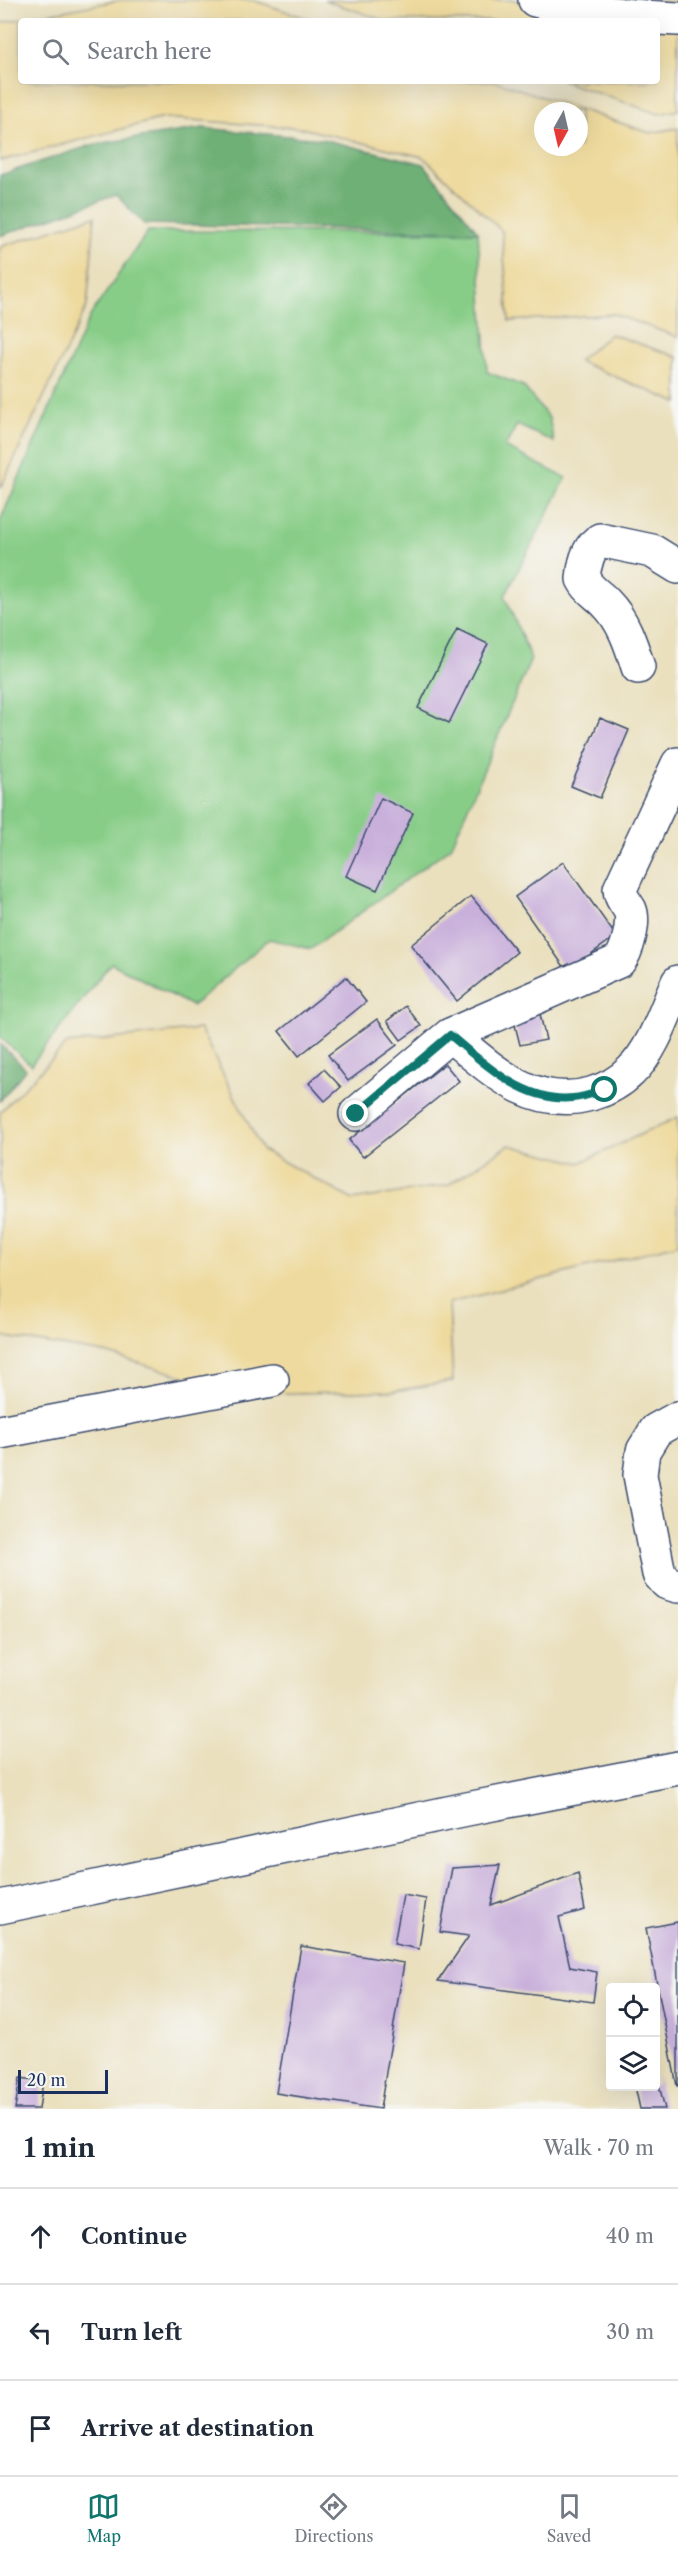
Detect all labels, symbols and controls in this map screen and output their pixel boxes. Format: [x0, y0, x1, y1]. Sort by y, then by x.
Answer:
search box [18, 18, 660, 84]
icon: search [39, 35, 72, 68]
text: Search here [87, 38, 212, 65]
north arrow [534, 102, 588, 156]
route start [591, 1076, 617, 1102]
route end [342, 1100, 368, 1126]
map controls [606, 1983, 660, 2091]
button: locate [606, 1983, 660, 2037]
button: layers [606, 2037, 660, 2091]
scale bar [18, 2067, 108, 2094]
text: 20 m [27, 2070, 66, 2090]
text: 1 min [24, 2132, 95, 2164]
text: Walk · 70 m [543, 2136, 654, 2160]
icon: ahead [24, 2220, 57, 2253]
text: Continue [81, 2223, 187, 2250]
text: 40 m [606, 2224, 654, 2248]
icon: left [24, 2316, 57, 2349]
text: Turn left [81, 2319, 182, 2346]
text: 30 m [606, 2320, 654, 2344]
icon: arrive [24, 2412, 57, 2445]
text: Arrive at destination [81, 2415, 314, 2442]
tab: Map [87, 2490, 121, 2546]
tab: Directions [294, 2490, 373, 2546]
tab: Saved [547, 2490, 591, 2546]

